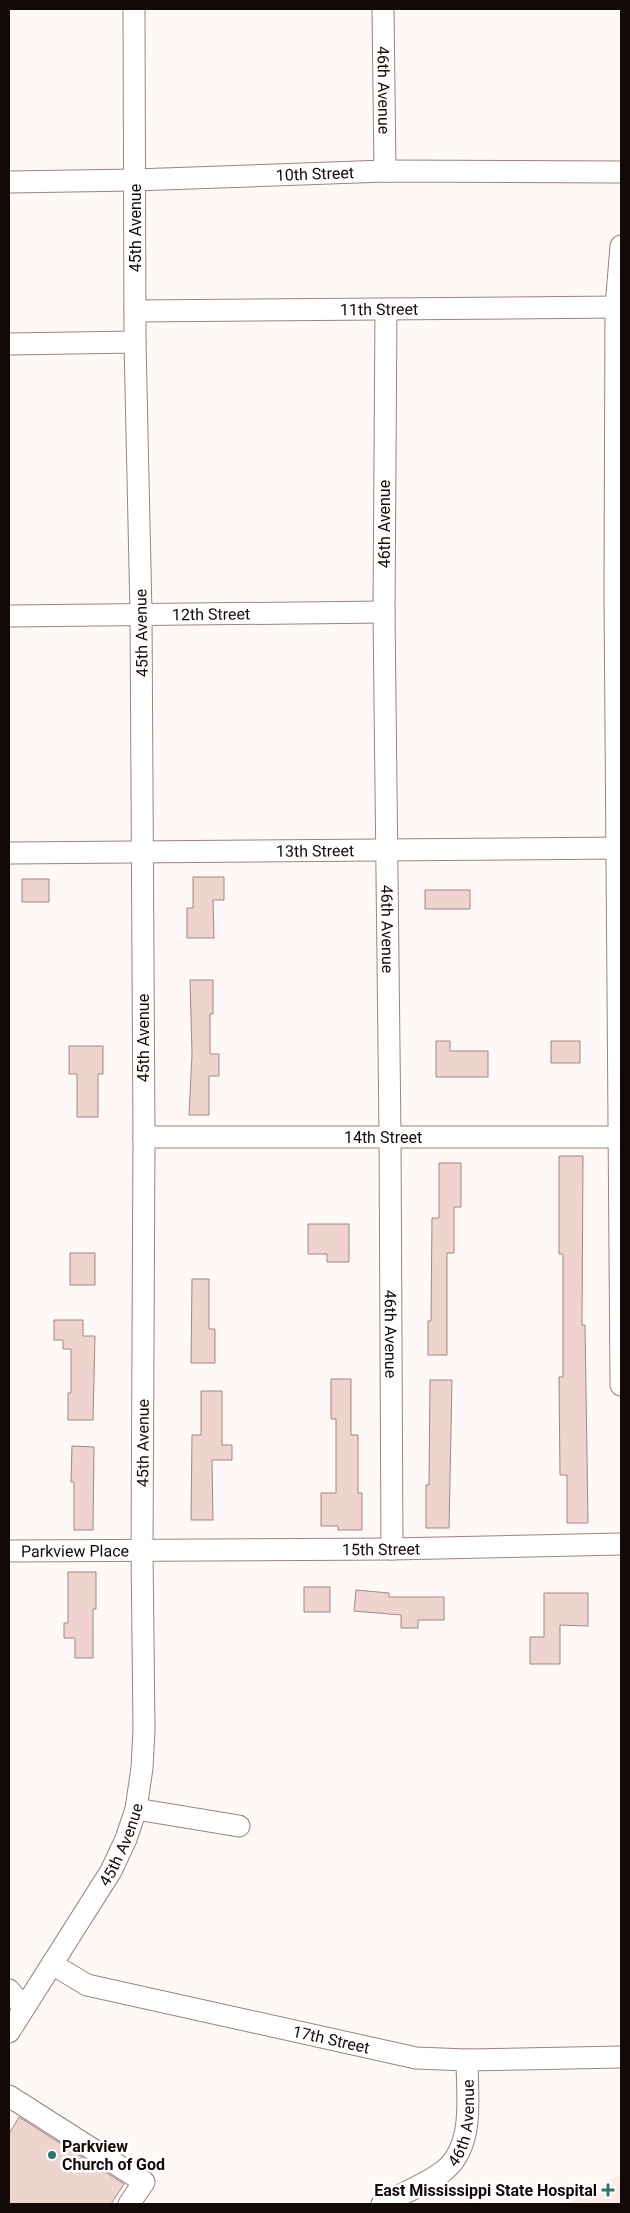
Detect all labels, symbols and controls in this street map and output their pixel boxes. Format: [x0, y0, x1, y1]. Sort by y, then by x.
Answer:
street label: 46th Avenue [373, 46, 394, 134]
street label: 10th Street [275, 163, 354, 185]
street label: 45th Avenue [126, 184, 145, 272]
street label: 11th Street [340, 300, 418, 319]
street label: 46th Avenue [375, 480, 394, 568]
street label: 45th Avenue [131, 589, 152, 677]
street label: 12th Street [172, 604, 250, 624]
street label: 13th Street [276, 841, 354, 861]
street label: 46th Avenue [377, 885, 397, 973]
street label: 45th Avenue [134, 994, 153, 1082]
street label: 14th Street [344, 1128, 422, 1147]
street label: 46th Avenue [381, 1290, 400, 1378]
street label: 45th Avenue [133, 1399, 153, 1487]
street label: 15th Street [342, 1539, 420, 1559]
street label: Parkview Place [21, 1541, 129, 1561]
street label: 45th Avenue [95, 1802, 147, 1890]
street label: 17th Street [291, 2022, 371, 2057]
street label: 46th Avenue [444, 2079, 478, 2170]
place label: Parkview Church of God [62, 2137, 165, 2174]
marker: Parkview Church of God [46, 2149, 58, 2161]
place label: East Mississippi State Hospital [374, 2181, 597, 2200]
marker: East Mississippi State Hospital [601, 2183, 615, 2197]

